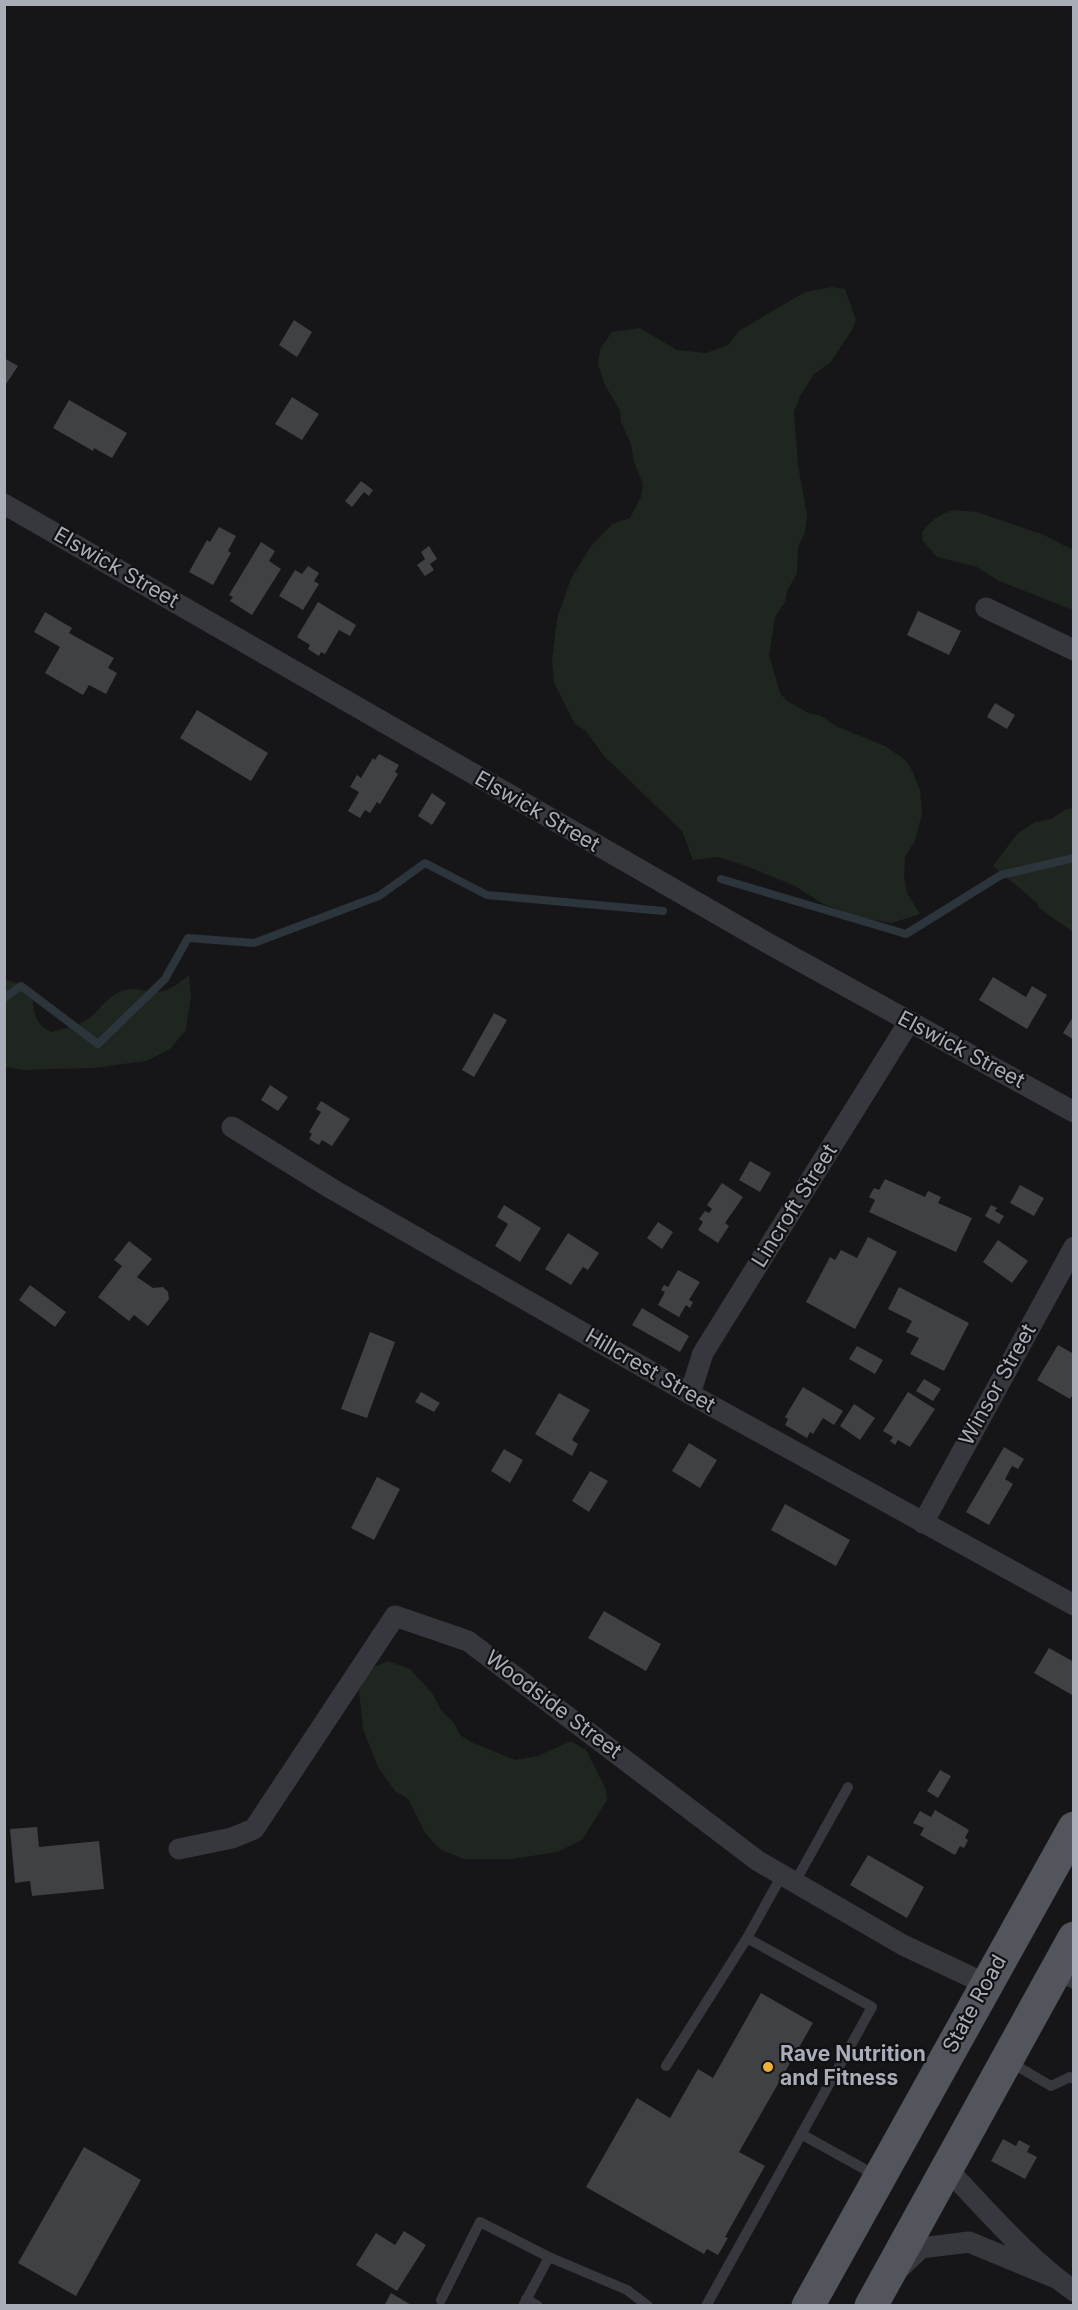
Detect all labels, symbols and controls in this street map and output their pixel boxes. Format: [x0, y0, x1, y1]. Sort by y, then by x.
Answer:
street label: Elswick Street [49, 522, 183, 614]
street label: Elswick Street [470, 766, 604, 858]
street label: Elswick Street [893, 1006, 1029, 1094]
street label: Lincroft Street [747, 1140, 843, 1272]
street label: Winsor Street [954, 1320, 1042, 1450]
street label: Hillcrest Street [581, 1324, 719, 1418]
street label: Woodside Street [480, 1646, 626, 1764]
street label: State Road [938, 1951, 1012, 2057]
place label: Rave Nutrition and Fitness [780, 2042, 926, 2092]
marker: Rave Nutrition and Fitness [761, 2060, 775, 2074]

